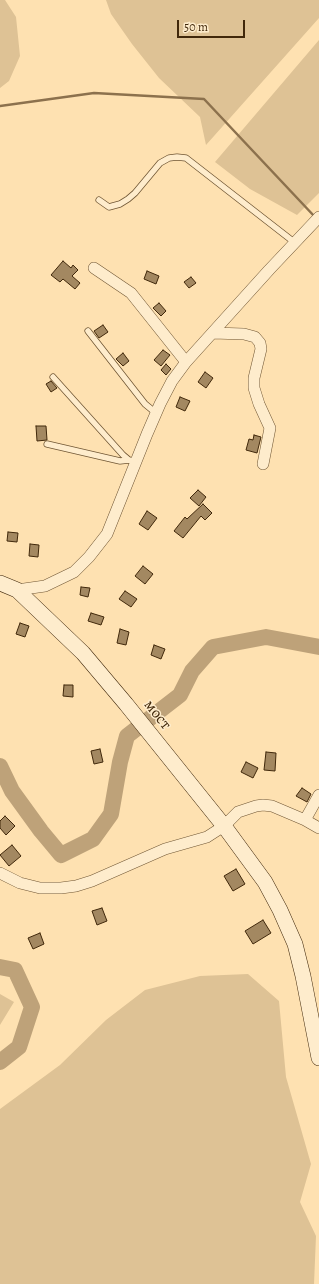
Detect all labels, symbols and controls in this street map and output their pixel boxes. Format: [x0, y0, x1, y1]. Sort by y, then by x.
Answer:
scale bar [179, 12, 247, 38]
text: 50 m [184, 19, 208, 35]
street label: мост [139, 696, 175, 734]

